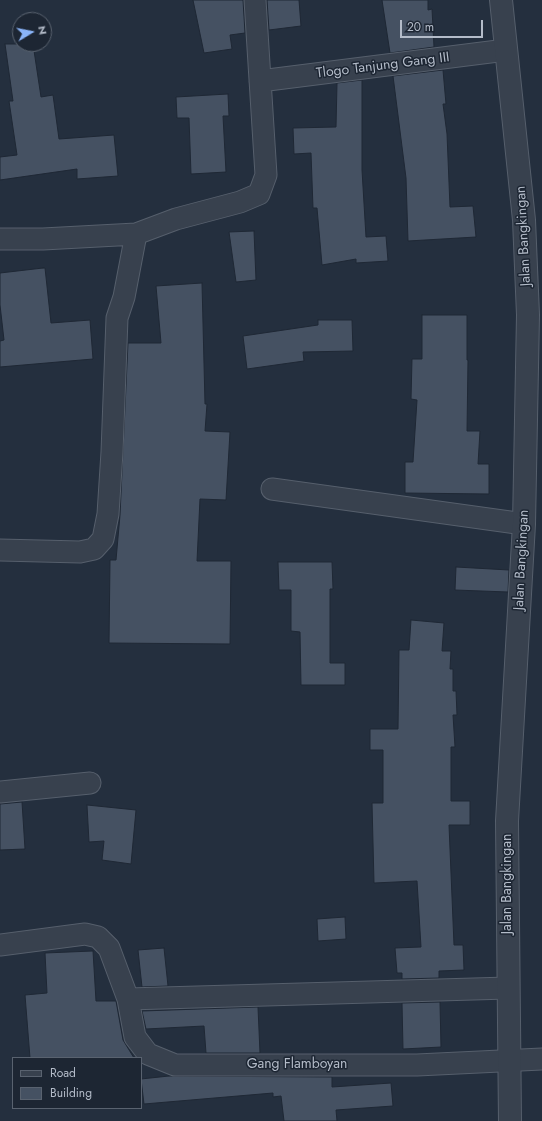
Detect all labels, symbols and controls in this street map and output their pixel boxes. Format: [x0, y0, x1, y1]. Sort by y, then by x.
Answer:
north arrow [12, 12, 52, 52]
scale bar [402, 12, 485, 38]
text: 20 m [407, 18, 434, 36]
text: N [34, 24, 51, 36]
street label: Tlogo Tanjung Gang III [315, 49, 451, 83]
street label: Jalan Bangkingan [513, 185, 535, 287]
street label: Jalan Bangkingan [511, 509, 533, 611]
street label: Jalan Bangkingan [500, 834, 516, 934]
legend [12, 1057, 142, 1109]
street label: Gang Flamboyan [247, 1057, 347, 1073]
text: Road [50, 1064, 76, 1082]
text: Building [50, 1084, 92, 1102]

